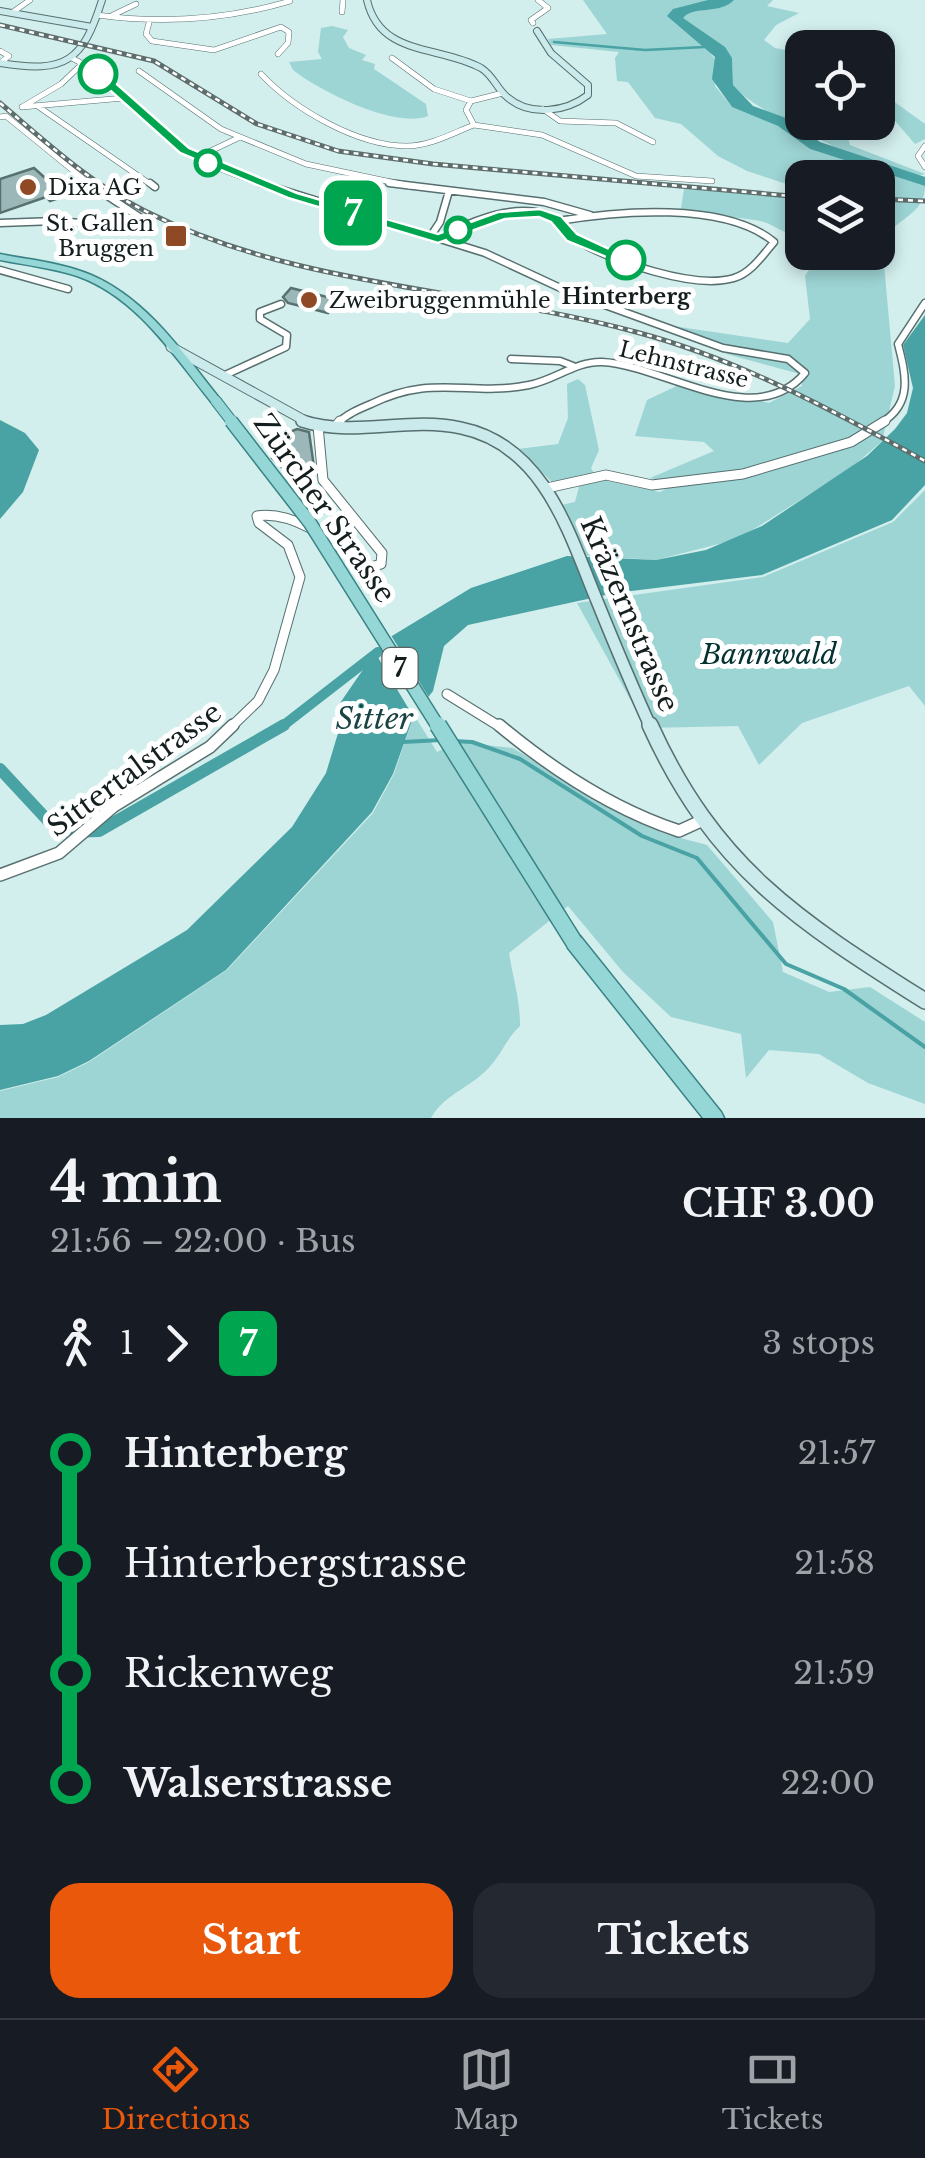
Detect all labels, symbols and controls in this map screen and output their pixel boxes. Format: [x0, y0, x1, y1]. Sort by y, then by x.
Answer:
map controls [785, 30, 895, 270]
button: locate [785, 30, 895, 140]
unlabelled marker [79, 55, 117, 93]
unlabelled marker [195, 150, 221, 176]
button: layers [785, 160, 895, 270]
place label: Dixa AG [48, 174, 141, 201]
marker: Dixa AG [17, 176, 39, 198]
line badge: 7 [320, 180, 386, 246]
text: 7 [344, 192, 362, 235]
place label: St. Gallen Bruggen [46, 210, 154, 262]
unlabelled marker [445, 217, 471, 243]
marker: St. Gallen Bruggen [163, 223, 189, 249]
marker: Hinterberg [607, 241, 645, 279]
place label: Hinterberg [561, 283, 691, 310]
place label: Zweibruggenmühle [329, 287, 551, 314]
marker: Zweibruggenmühle [298, 289, 320, 311]
street label: Lehnstrasse [616, 335, 751, 394]
street label: Zürcher Strasse [246, 407, 403, 610]
street label: Kräzernstrasse [573, 511, 686, 717]
park label: Bannwald [700, 637, 838, 672]
road number: 7 [382, 648, 418, 688]
street label: Sittertalstrasse [40, 694, 228, 844]
water label: Sitter [335, 700, 414, 737]
text: 4 min [50, 1149, 222, 1217]
text: CHF 3.00 [682, 1180, 875, 1227]
text: 21:56 – 22:00 · Bus [50, 1221, 355, 1261]
icon: walk [50, 1316, 105, 1371]
icon: forward [149, 1316, 204, 1371]
text: 7 [239, 1322, 257, 1365]
text: 1 [120, 1323, 134, 1363]
text: 3 stops [762, 1323, 875, 1363]
text: Hinterberg [124, 1430, 347, 1477]
text: 21:57 [798, 1433, 875, 1473]
text: Hinterbergstrasse [124, 1540, 467, 1587]
text: 21:58 [794, 1543, 875, 1583]
text: Rickenweg [124, 1650, 333, 1697]
text: 21:59 [793, 1653, 875, 1693]
text: Walserstrasse [124, 1760, 392, 1807]
text: 22:00 [781, 1763, 875, 1803]
button: Start [50, 1883, 453, 1998]
button: Tickets [473, 1883, 875, 1998]
tab: Directions [102, 2042, 250, 2137]
tab: Map [454, 2042, 519, 2137]
tab: Tickets [722, 2042, 823, 2137]

